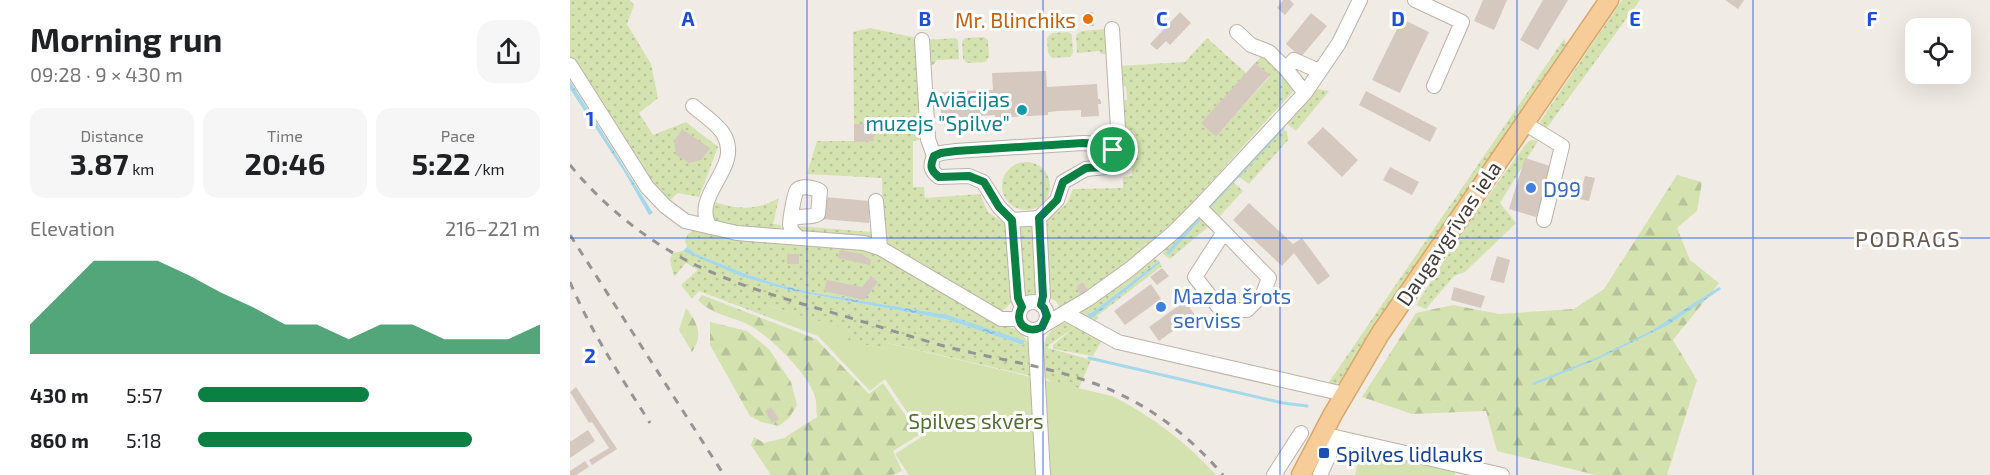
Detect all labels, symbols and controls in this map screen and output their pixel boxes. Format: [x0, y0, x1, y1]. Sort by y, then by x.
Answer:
text: A [681, 6, 695, 30]
text: B [919, 6, 931, 30]
text: C [1156, 6, 1168, 30]
text: D [1391, 6, 1405, 30]
text: E [1629, 6, 1641, 30]
text: F [1866, 6, 1878, 30]
place label: Mr. Blinchiks [955, 7, 1076, 32]
marker: Mr. Blinchiks [1081, 12, 1095, 26]
map controls [1905, 18, 1971, 84]
button: locate [1905, 18, 1971, 84]
text: Morning run [30, 19, 222, 59]
button: share [477, 20, 540, 83]
text: 09:28 · 9 × 430 m [30, 62, 183, 86]
place label: Aviācijas muzejs "Spilve" [865, 86, 1010, 136]
marker: Aviācijas muzejs "Spilve" [1015, 103, 1029, 117]
text: 1 [586, 106, 594, 130]
pin [1087, 124, 1138, 175]
text: Distance [80, 126, 144, 145]
text: Time [267, 126, 303, 145]
text: Pace [441, 126, 475, 145]
icon: arrive [1096, 133, 1129, 166]
text: 3.87 [70, 145, 129, 181]
text: 20:46 [245, 145, 325, 181]
text: 5:22 [411, 145, 471, 181]
street label: Daugavgrīvas iela [1390, 156, 1506, 310]
text: km [129, 159, 154, 178]
text: /km [471, 159, 505, 178]
place label: D99 [1543, 176, 1581, 201]
marker: D99 [1524, 181, 1538, 195]
text: Elevation [30, 216, 115, 240]
text: 216–221 m [445, 216, 540, 240]
district label: PODRAGS [1855, 225, 1961, 251]
place label: Mazda šrots serviss [1173, 283, 1291, 332]
marker: Mazda šrots serviss [1154, 300, 1168, 314]
text: 2 [584, 343, 596, 367]
text: 430 m [30, 383, 89, 407]
text: 5:57 [126, 383, 162, 407]
park label: Spilves skvērs [908, 408, 1044, 433]
text: 860 m [30, 428, 89, 452]
text: 5:18 [126, 428, 162, 452]
place label: Spilves lidlauks [1336, 441, 1483, 466]
marker: Spilves lidlauks [1317, 446, 1331, 460]

